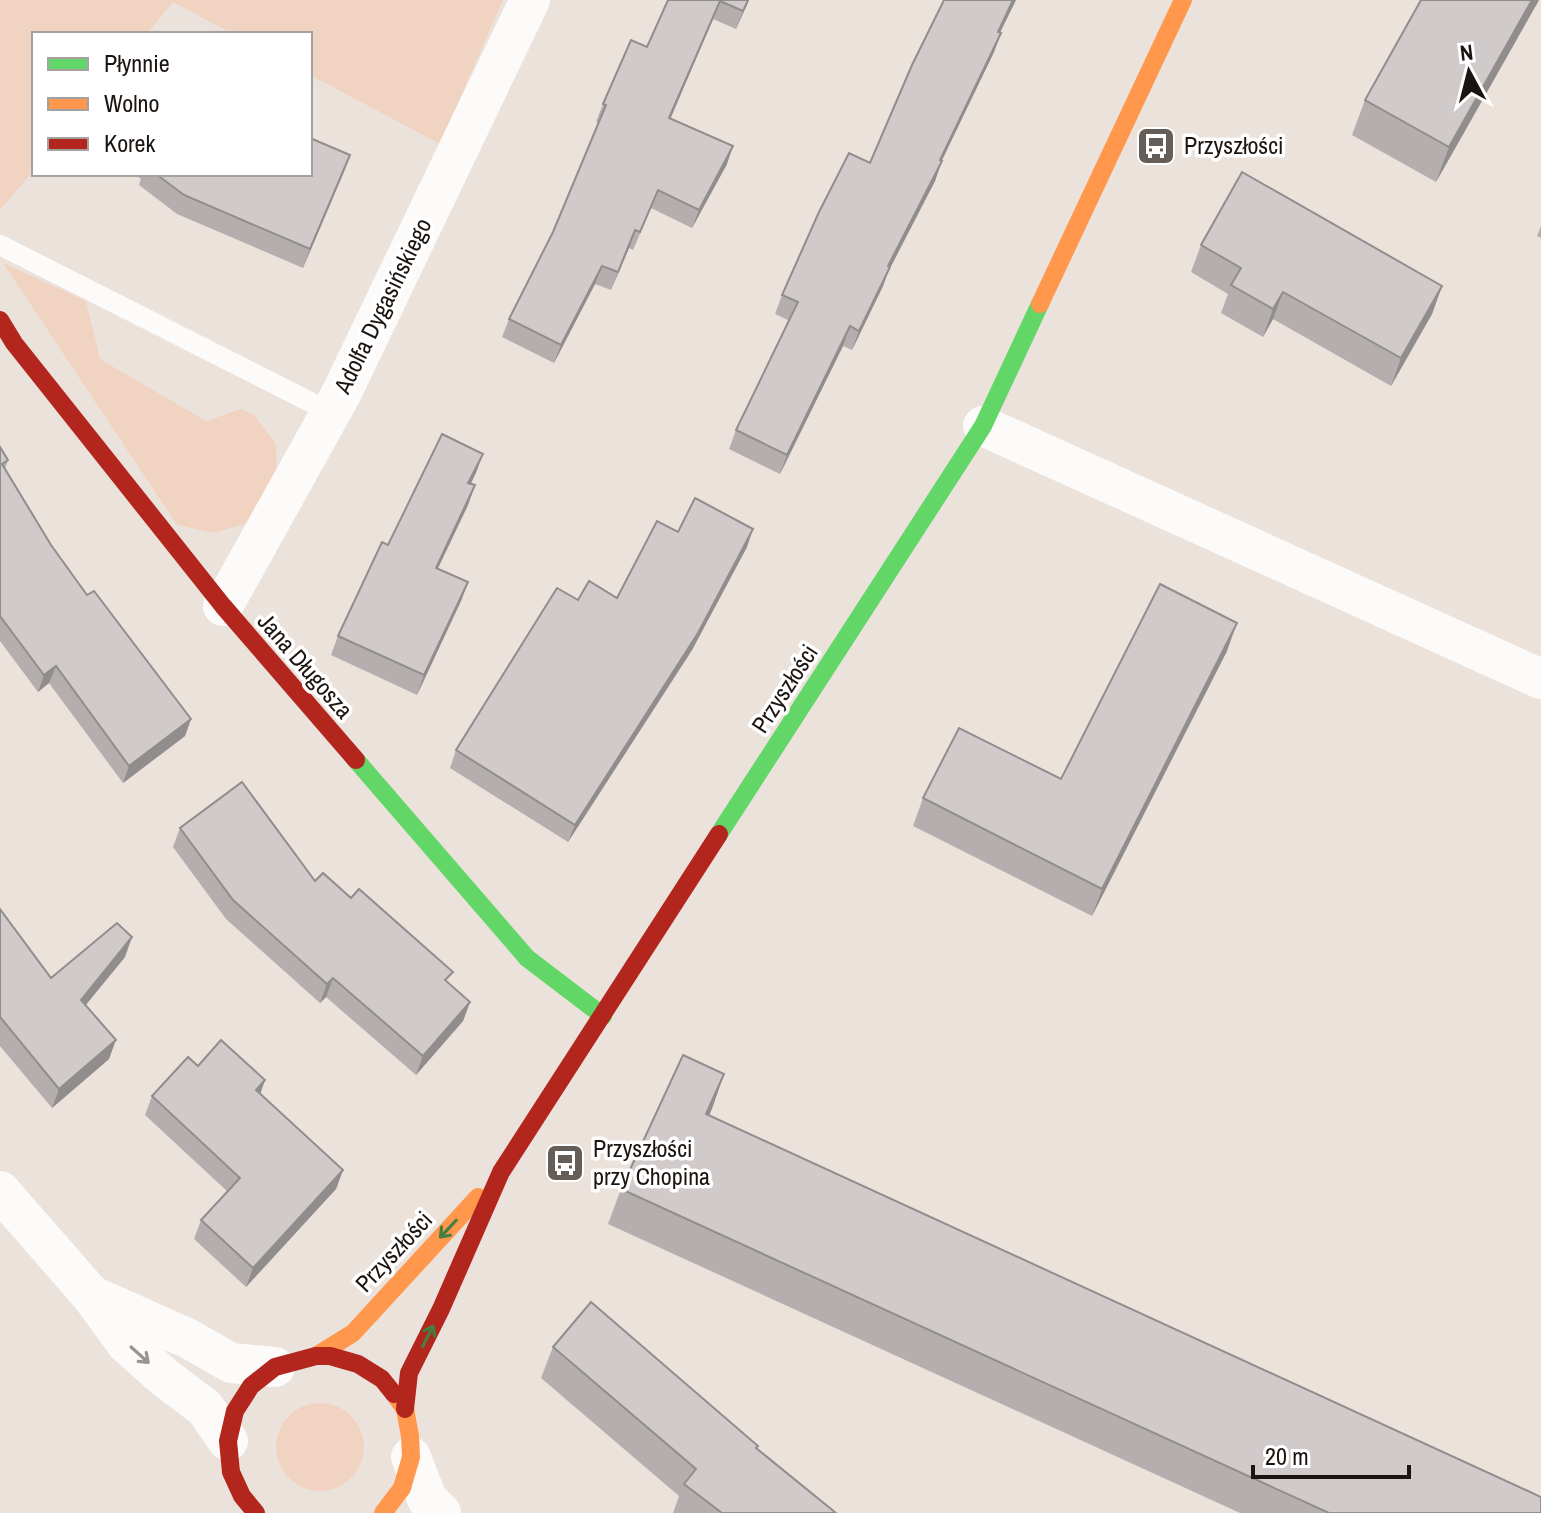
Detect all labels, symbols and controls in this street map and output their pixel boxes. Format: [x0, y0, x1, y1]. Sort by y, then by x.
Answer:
legend [32, 32, 312, 176]
north arrow [1429, 32, 1509, 112]
text: N [1458, 36, 1475, 68]
text: Płynnie [104, 47, 170, 79]
text: Wolno [104, 87, 159, 119]
bus stop icon: Przyszłości [1135, 125, 1177, 167]
text: Korek [104, 127, 156, 159]
place label: Przyszłości [1184, 129, 1284, 161]
street label: Adolfa Dygasińskiego [325, 213, 438, 400]
street label: Jana Długosza [251, 606, 361, 725]
street label: Przyszłości [744, 638, 825, 739]
place label: Przyszłości przy Chopina [593, 1132, 710, 1192]
bus stop icon: Przyszłości przy Chopina [544, 1142, 586, 1184]
street label: Przyszłości [348, 1204, 439, 1299]
one-way arrow [439, 1219, 458, 1239]
one-way arrow [421, 1324, 436, 1348]
one-way arrow [130, 1346, 150, 1364]
scale bar [1253, 1429, 1409, 1479]
text: 20 m [1265, 1440, 1309, 1472]

